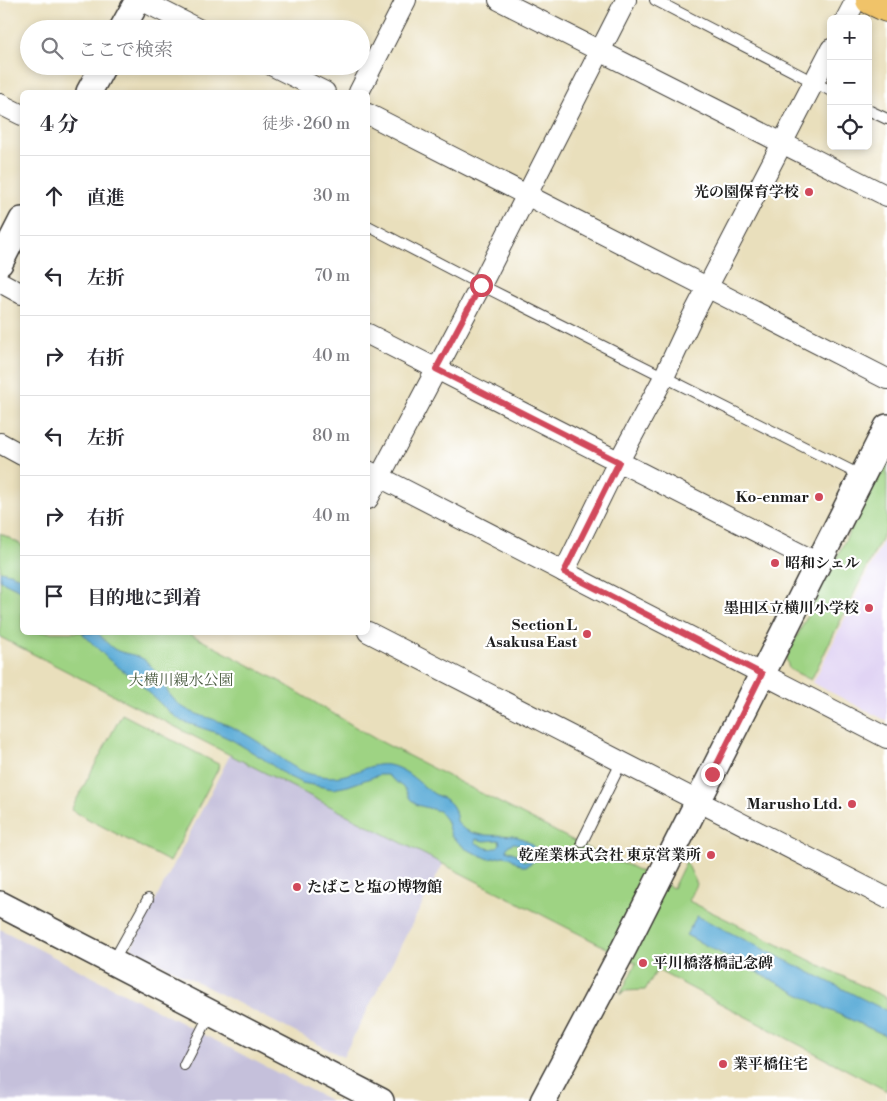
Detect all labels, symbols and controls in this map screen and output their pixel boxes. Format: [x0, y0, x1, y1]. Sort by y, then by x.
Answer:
map controls [827, 15, 872, 150]
button: + [827, 15, 872, 60]
search box [20, 20, 370, 75]
icon: search [38, 34, 66, 62]
text: ここで検索 [78, 38, 173, 62]
button: − [827, 60, 872, 105]
button: locate [827, 105, 872, 150]
text: 4 分 [40, 112, 78, 138]
text: 徒歩 · 260 m [262, 114, 350, 134]
icon: ahead [40, 182, 68, 210]
place label: 光の園保育学校 [694, 183, 799, 202]
text: 直進 [87, 186, 125, 210]
text: 30 m [313, 186, 350, 206]
marker: 光の園保育学校 [803, 186, 815, 198]
icon: left [40, 262, 68, 290]
text: 左折 [87, 266, 125, 290]
text: 70 m [314, 266, 350, 286]
route start [470, 274, 493, 297]
icon: right [40, 342, 68, 370]
text: 右折 [87, 346, 125, 370]
text: 40 m [313, 346, 350, 366]
icon: left [40, 422, 68, 450]
text: 左折 [87, 426, 125, 450]
text: 80 m [312, 426, 350, 446]
place label: Ko-enmar [736, 488, 809, 507]
marker: Ko-enmar [813, 491, 825, 503]
icon: right [40, 502, 68, 530]
text: 右折 [87, 506, 125, 530]
text: 40 m [313, 506, 350, 526]
place label: 昭和シェル [785, 554, 860, 573]
marker: 昭和シェル [769, 557, 781, 569]
icon: arrive [40, 582, 68, 610]
text: 目的地に到着 [87, 586, 201, 610]
place label: 墨田区立横川小学校 [724, 599, 859, 618]
marker: 墨田区立横川小学校 [863, 602, 875, 614]
place label: Section L Asakusa East [485, 616, 578, 652]
marker: Section L Asakusa East [581, 628, 593, 640]
park label: 大横川親水公園 [128, 671, 234, 690]
route end [701, 763, 724, 786]
place label: Marusho Ltd. [747, 795, 842, 814]
marker: Marusho Ltd. [846, 798, 858, 810]
place label: 乾産業株式会社 東京営業所 [519, 846, 701, 865]
marker: 乾産業株式会社 東京営業所 [705, 849, 717, 861]
place label: たばこと塩の博物館 [307, 878, 442, 897]
marker: たばこと塩の博物館 [291, 881, 303, 893]
place label: 平川橋落橋記念碑 [653, 954, 773, 973]
marker: 平川橋落橋記念碑 [637, 957, 649, 969]
place label: 業平橋住宅 [733, 1055, 808, 1074]
marker: 業平橋住宅 [717, 1058, 729, 1070]

